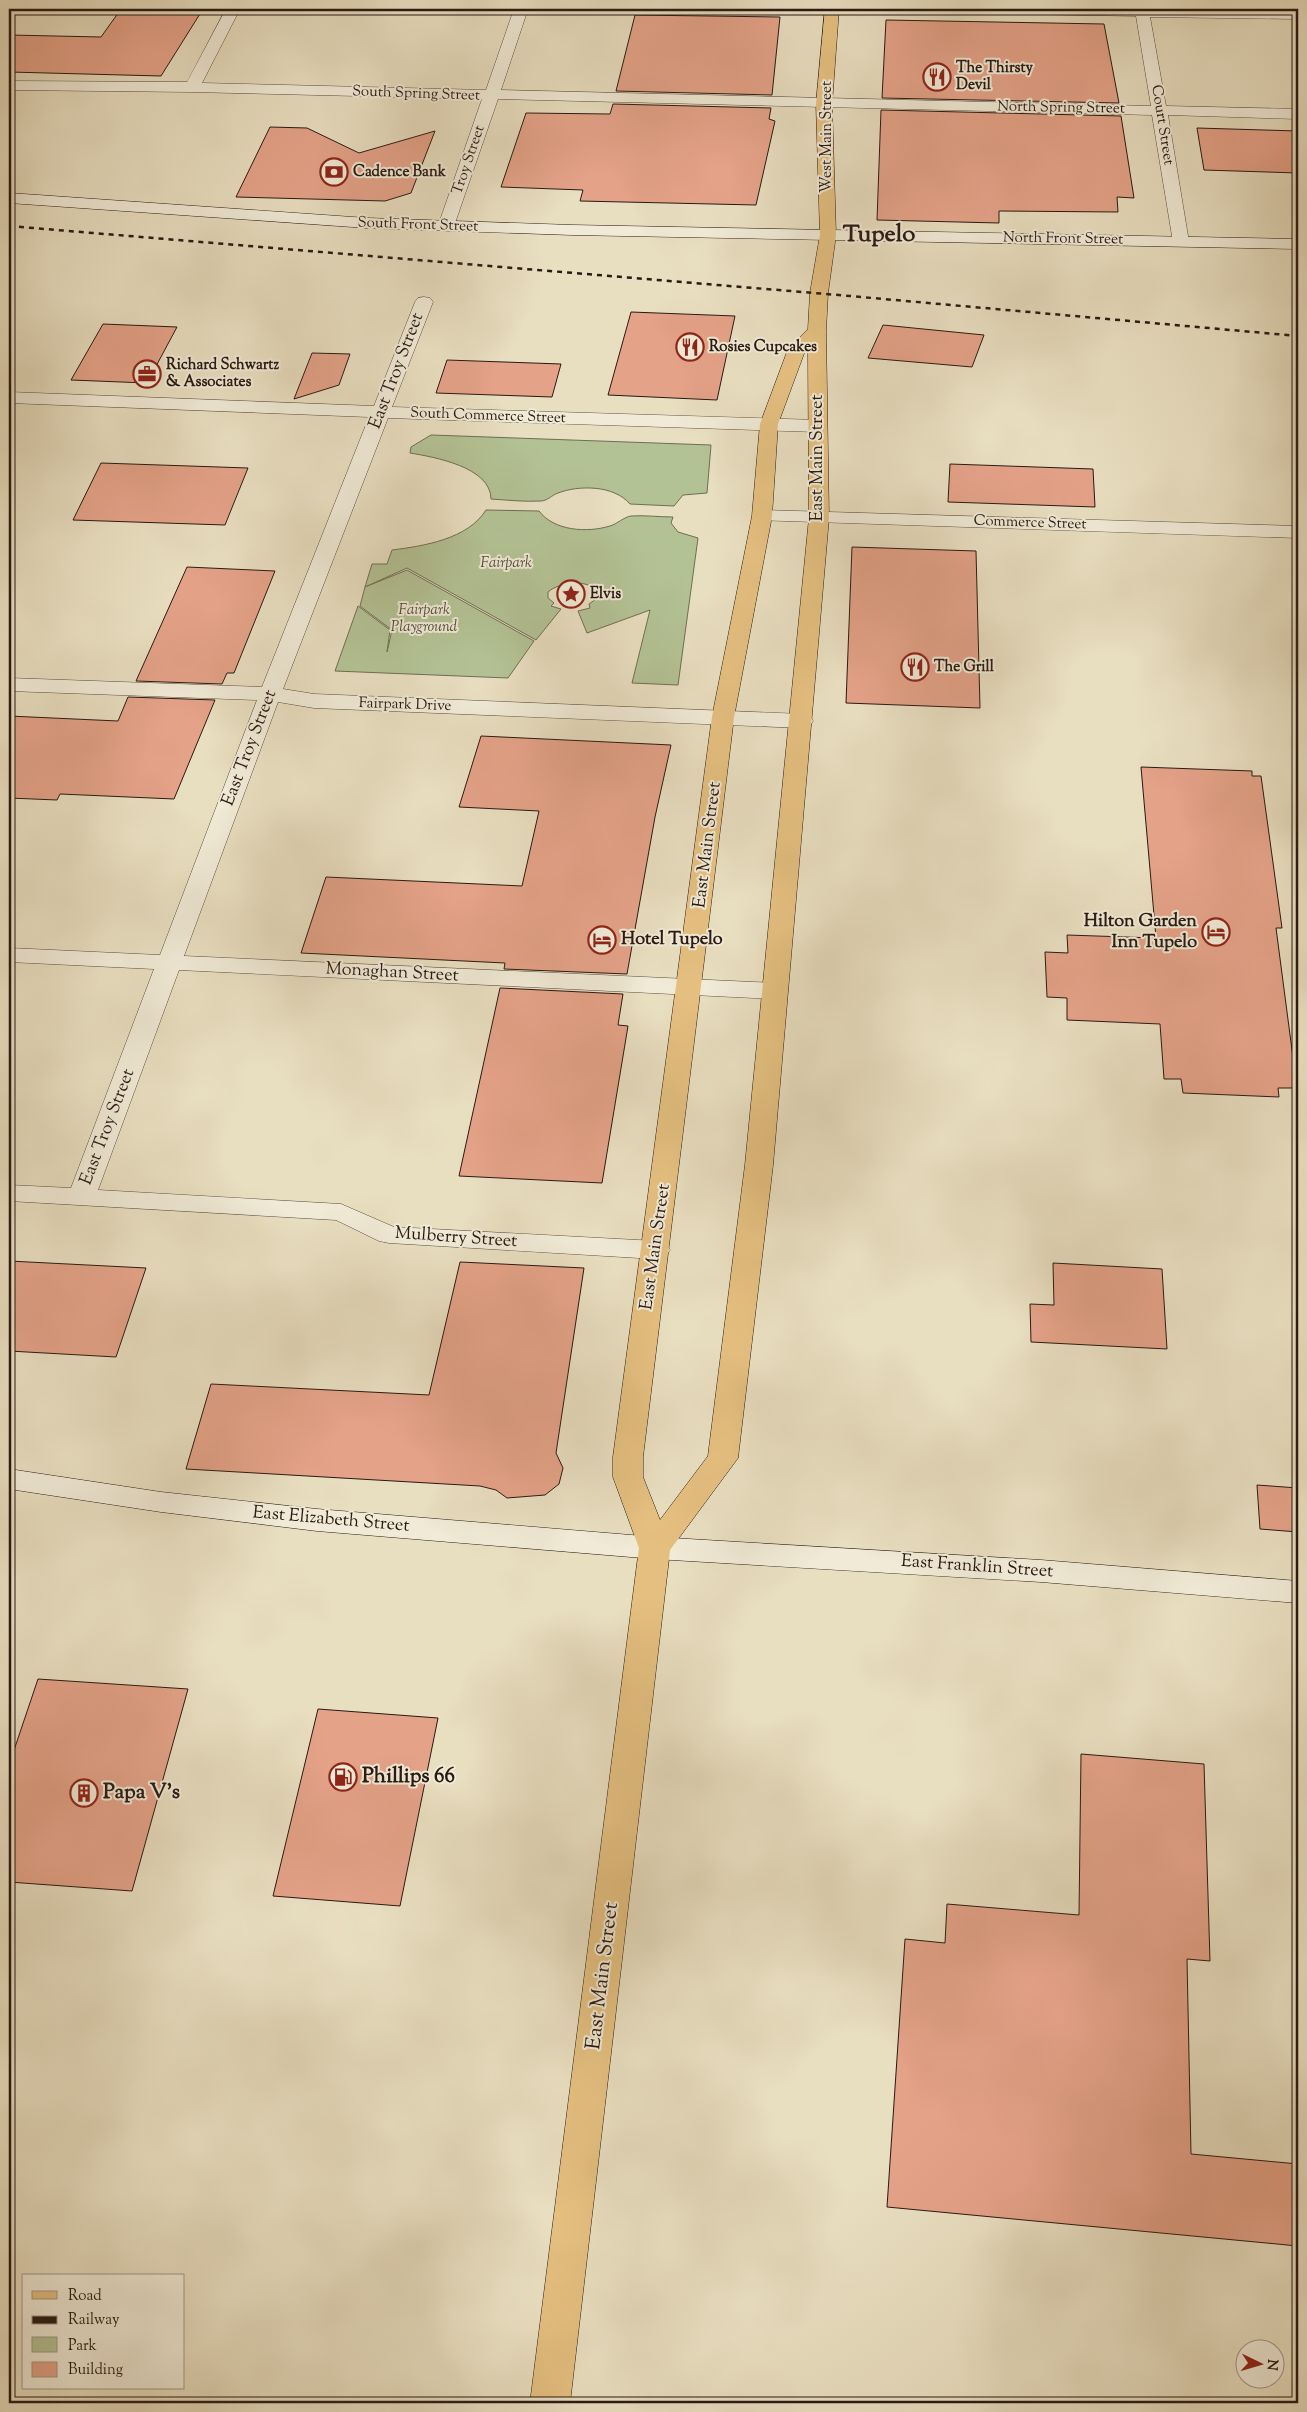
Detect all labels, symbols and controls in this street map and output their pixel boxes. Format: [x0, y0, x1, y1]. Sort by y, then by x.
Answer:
place label: The Thirsty Devil [956, 58, 1034, 96]
restaurant icon: The Thirsty Devil [922, 62, 952, 92]
street label: South Spring Street [352, 81, 480, 107]
street label: West Main Street [817, 81, 838, 193]
street label: Court Street [1145, 83, 1179, 167]
street label: North Spring Street [997, 96, 1125, 120]
street label: Troy Street [447, 123, 491, 197]
bank icon: Cadence Bank [319, 157, 349, 187]
place label: Cadence Bank [353, 162, 447, 183]
street label: South Front Street [357, 212, 479, 238]
district label: Tupelo [843, 218, 915, 252]
street label: North Front Street [1003, 227, 1123, 251]
street label: East Troy Street [363, 309, 431, 433]
restaurant icon: Rosies Cupcakes [675, 332, 705, 362]
place label: Rosies Cupcakes [709, 337, 817, 358]
place label: Richard Schwartz & Associates [166, 355, 279, 393]
office icon: Richard Schwartz & Associates [132, 359, 162, 389]
street label: East Main Street [805, 394, 831, 522]
street label: South Commerce Street [410, 403, 566, 429]
street label: Commerce Street [973, 511, 1087, 535]
park label: Fairpark [480, 553, 532, 574]
place icon: Elvis [556, 579, 586, 609]
place label: Elvis [590, 584, 621, 605]
park label: Fairpark Playground [391, 600, 458, 638]
restaurant icon: The Grill [900, 652, 930, 682]
place label: The Grill [934, 657, 995, 678]
street label: East Troy Street [216, 686, 284, 810]
street label: Fairpark Drive [358, 693, 452, 717]
street label: East Main Street [687, 780, 729, 910]
place label: Hilton Garden Inn Tupelo [1084, 909, 1197, 956]
hotel icon: Hilton Garden Inn Tupelo [1201, 917, 1231, 947]
hotel icon: Hotel Tupelo [587, 925, 617, 955]
place label: Hotel Tupelo [621, 927, 723, 953]
street label: Monaghan Street [325, 957, 459, 989]
street label: East Troy Street [74, 1065, 142, 1189]
street label: East Main Street [634, 1182, 678, 1312]
street label: Mulberry Street [394, 1221, 518, 1255]
street label: East Elizabeth Street [251, 1500, 411, 1540]
street label: East Franklin Street [900, 1549, 1054, 1585]
fuel station icon: Phillips 66 [328, 1762, 358, 1792]
place label: Phillips 66 [362, 1762, 455, 1792]
building icon: Papa V's [69, 1778, 99, 1808]
place label: Papa V's [103, 1778, 180, 1808]
street label: East Main Street [579, 1901, 627, 2051]
legend [22, 2274, 185, 2390]
text: Road [68, 2286, 102, 2307]
text: Railway [68, 2310, 120, 2331]
text: Park [68, 2336, 97, 2357]
north arrow [1234, 2340, 1284, 2390]
text: N [1261, 2359, 1281, 2371]
text: Building [68, 2360, 123, 2381]

